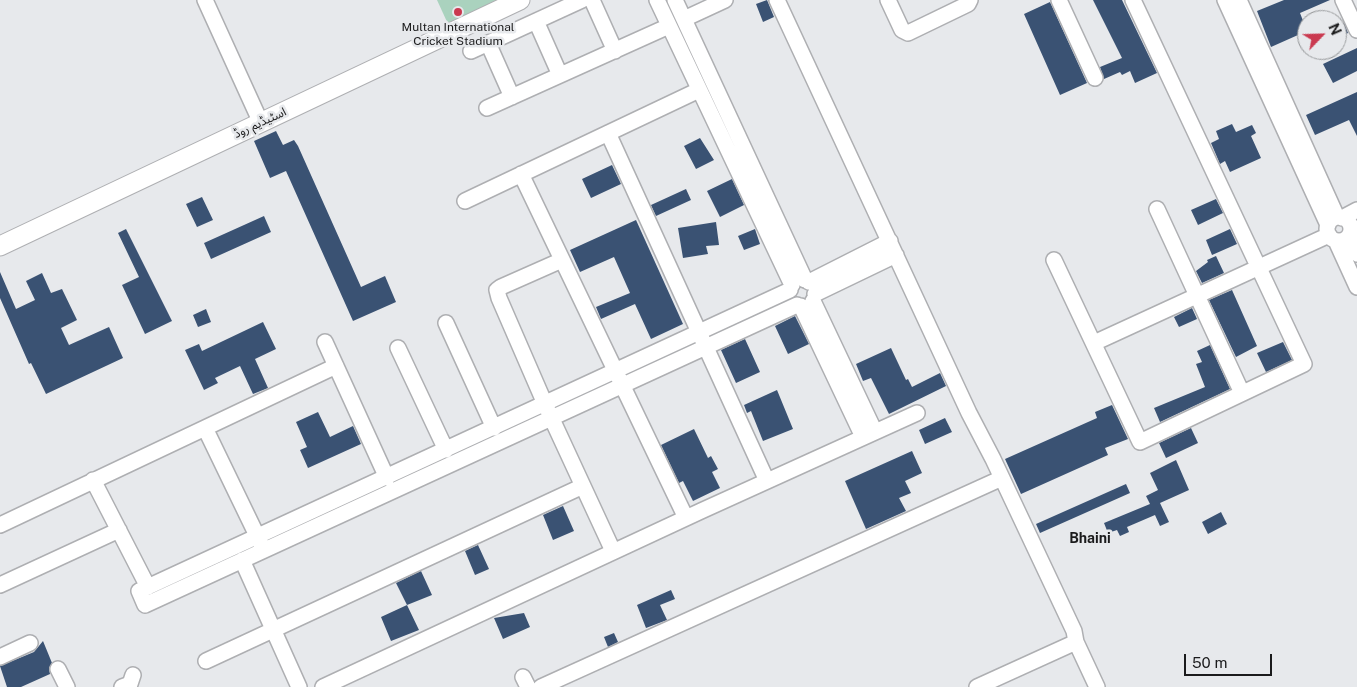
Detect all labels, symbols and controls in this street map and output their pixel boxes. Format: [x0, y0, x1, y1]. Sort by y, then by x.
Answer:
marker: Multan International Cricket Stadium [452, 6, 464, 18]
north arrow [1297, 10, 1347, 60]
place label: Multan International Cricket Stadium [402, 20, 514, 48]
text: N [1325, 21, 1344, 38]
street label: اسٹیڈیم روڈ [231, 105, 289, 141]
district label: Bhaini [1069, 531, 1111, 547]
scale bar [1187, 644, 1274, 676]
text: 50 m [1192, 654, 1227, 671]

